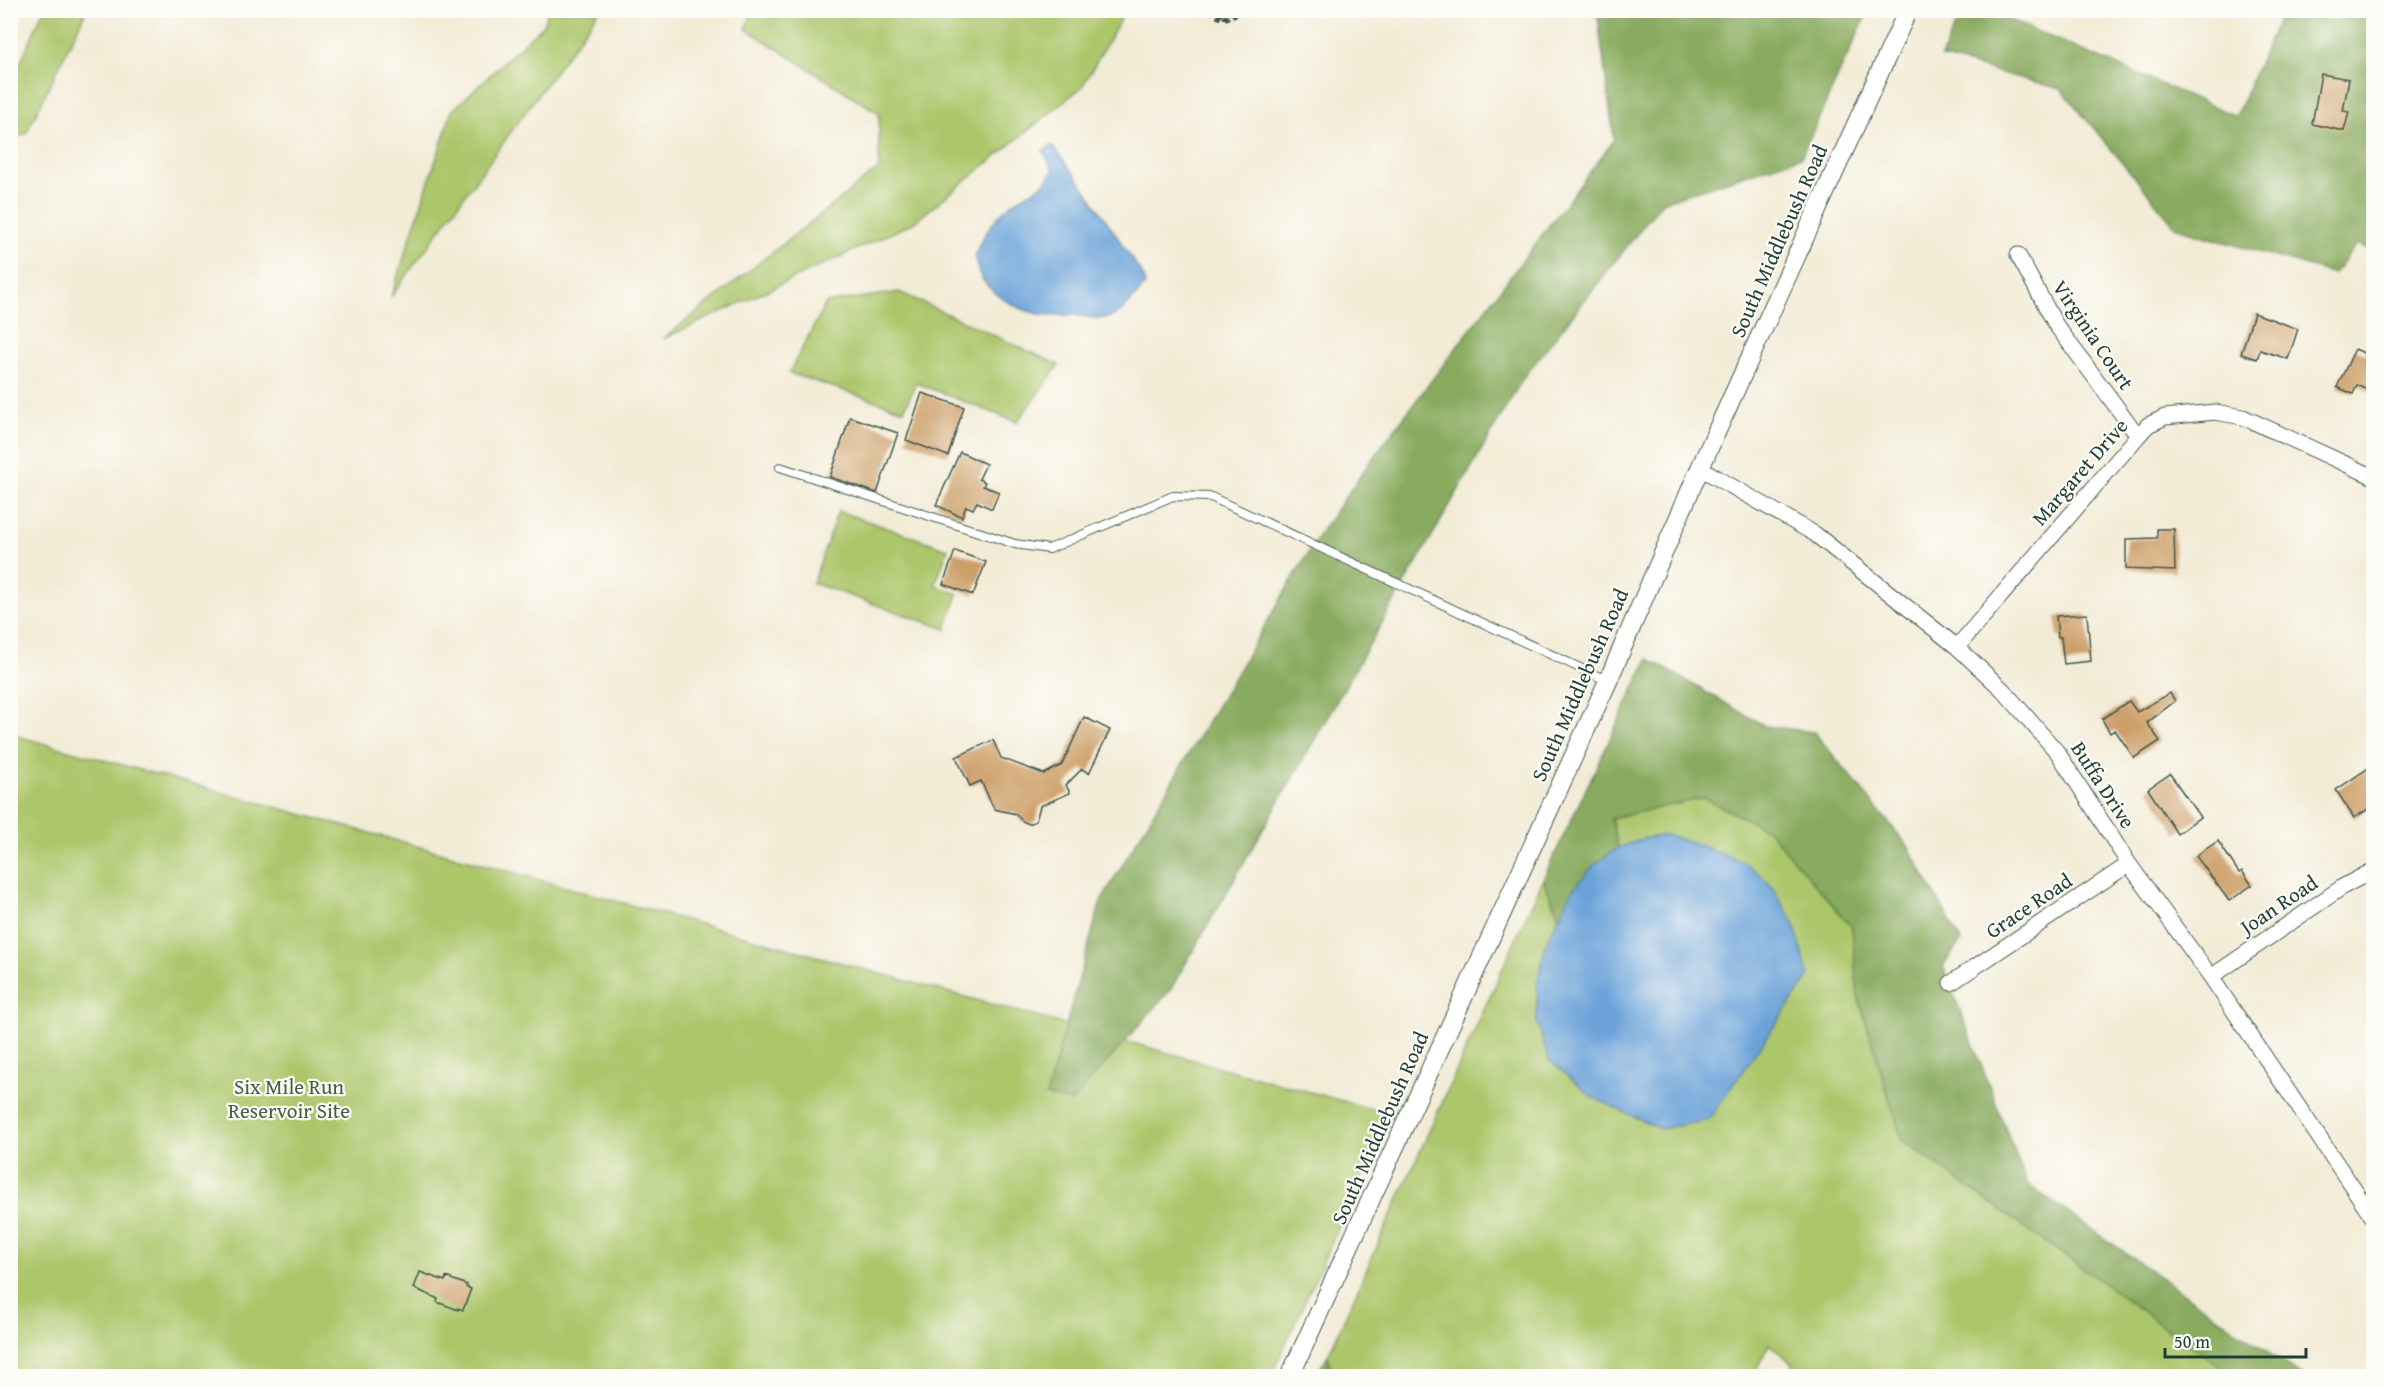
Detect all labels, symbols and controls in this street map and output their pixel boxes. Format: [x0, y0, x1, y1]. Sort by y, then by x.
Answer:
street label: South Middlebush Road [1722, 139, 1835, 342]
street label: Virginia Court [2045, 274, 2142, 396]
street label: Margaret Drive [2024, 411, 2135, 532]
street label: South Middlebush Road [1523, 583, 1636, 786]
street label: Buffa Drive [2064, 735, 2143, 835]
street label: Grace Road [1979, 865, 2079, 946]
street label: Joan Road [2231, 867, 2324, 944]
street label: South Middlebush Road [1323, 1026, 1436, 1229]
park label: Six Mile Run Reservoir Site [228, 1071, 350, 1126]
scale bar [2165, 1321, 2306, 1359]
text: 50 m [2174, 1328, 2210, 1355]

